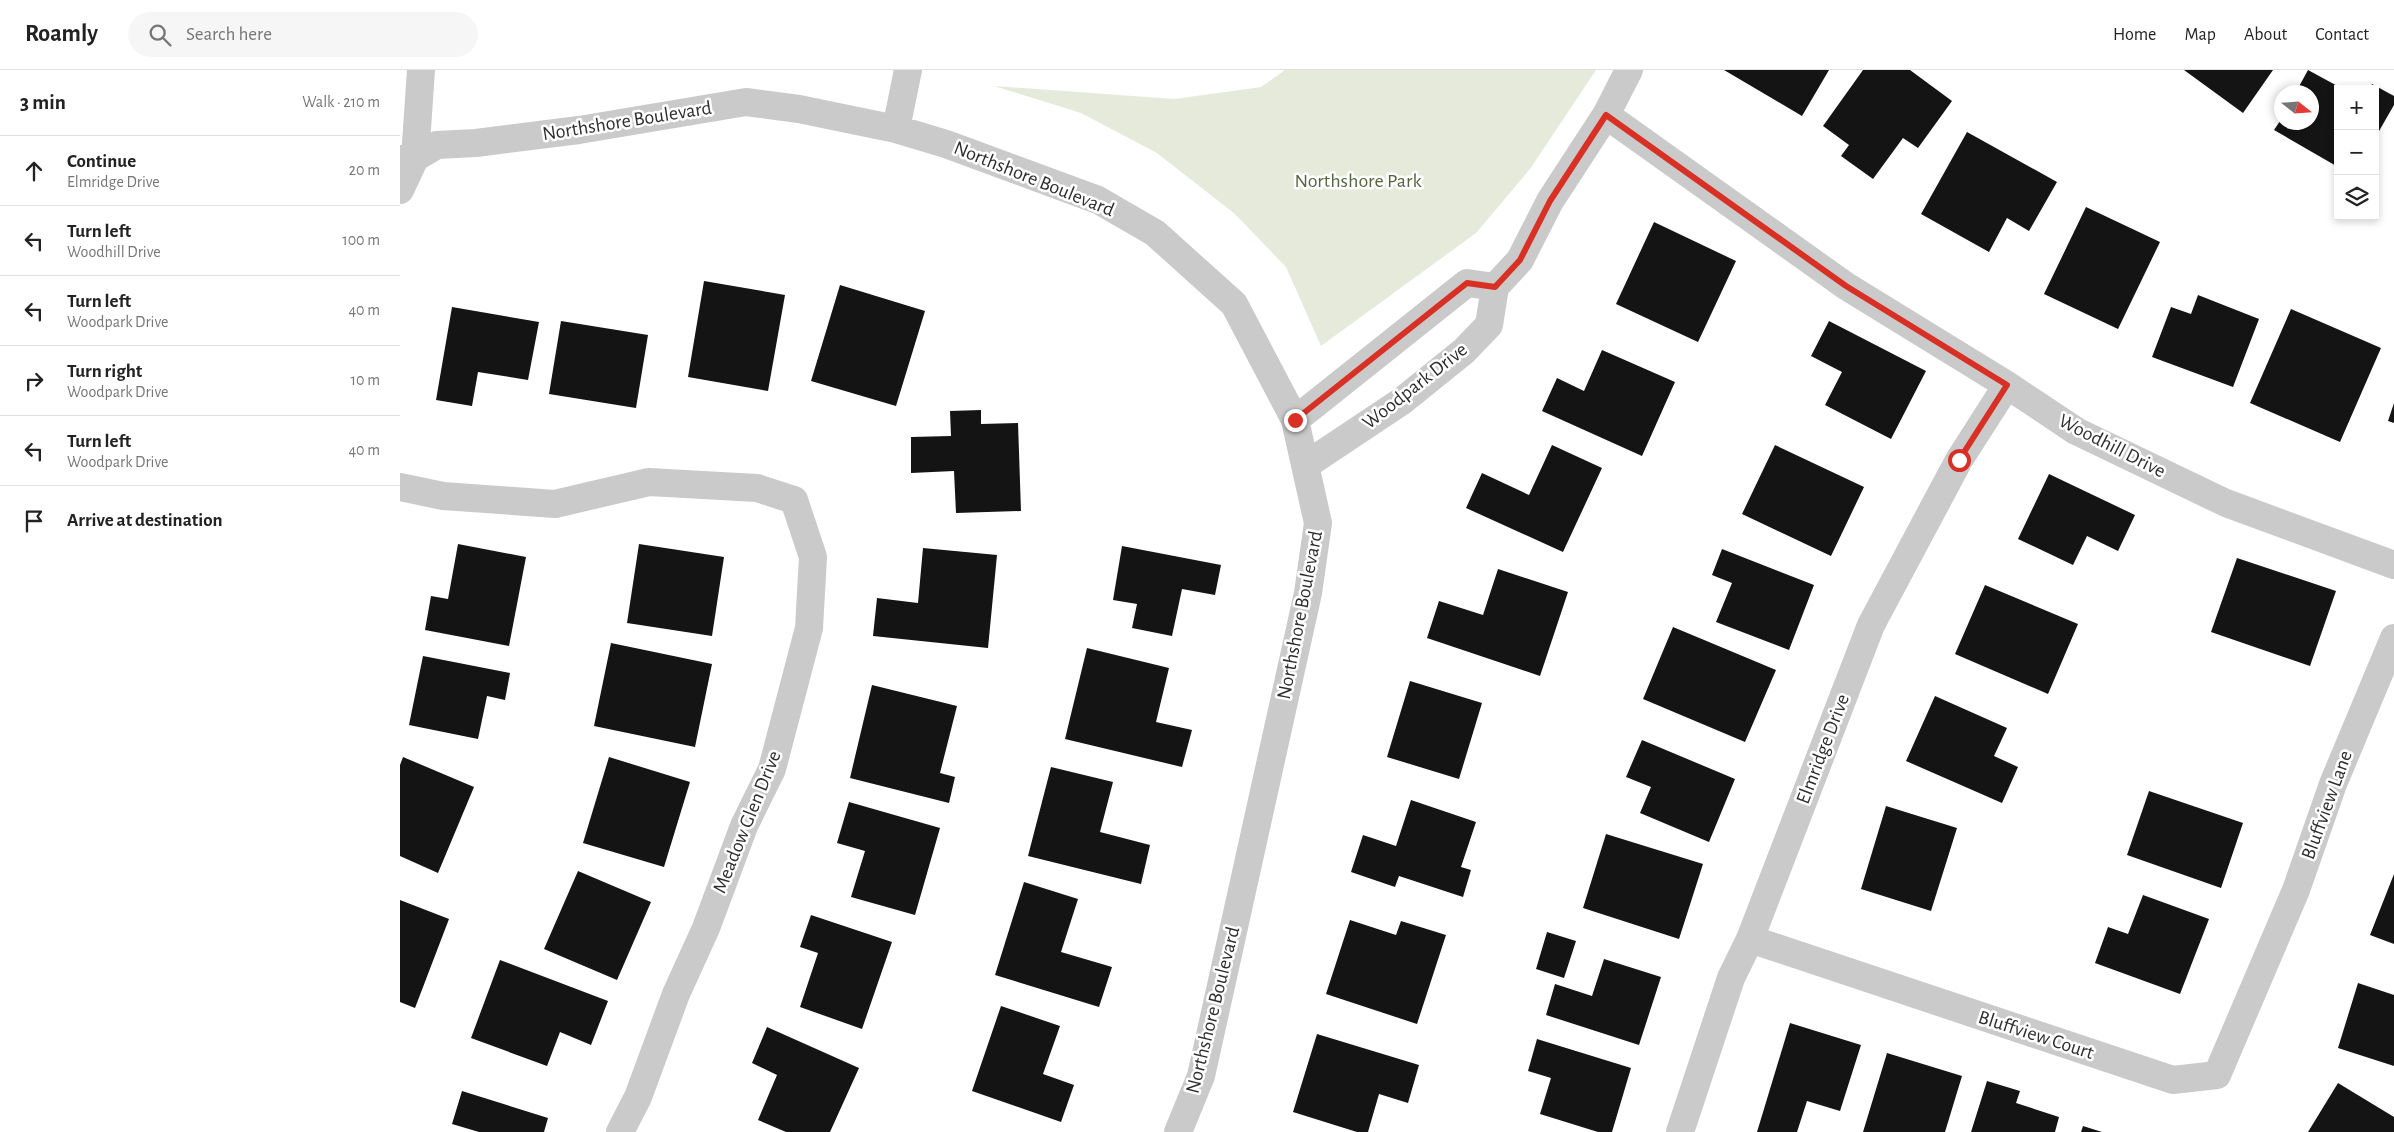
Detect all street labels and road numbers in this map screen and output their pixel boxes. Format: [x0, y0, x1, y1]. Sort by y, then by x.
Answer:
street label: Northshore Boulevard [541, 98, 713, 144]
street label: Northshore Boulevard [951, 138, 1117, 220]
street label: Woodpark Drive [1359, 339, 1471, 433]
street label: Woodhill Drive [2055, 411, 2169, 481]
street label: Northshore Boulevard [1274, 529, 1326, 701]
street label: Elmridge Drive [1793, 691, 1853, 807]
street label: Meadow Glen Drive [709, 748, 785, 896]
street label: Bluffview Lane [2298, 748, 2356, 862]
street label: Northshore Boulevard [1183, 925, 1243, 1095]
street label: Bluffview Court [1976, 1007, 2097, 1063]

